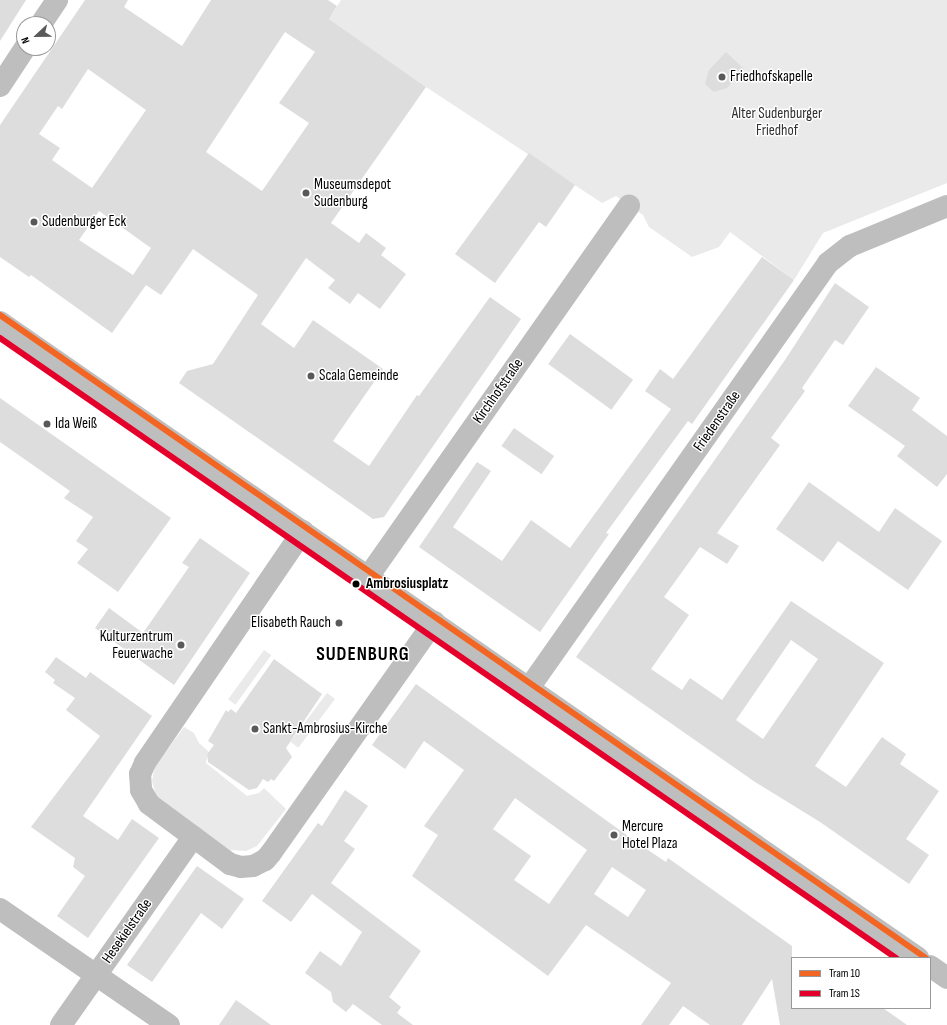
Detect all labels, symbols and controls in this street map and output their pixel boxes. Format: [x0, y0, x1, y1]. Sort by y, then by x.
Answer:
north arrow [16, 16, 56, 56]
text: N [18, 35, 32, 45]
place label: Friedhofskapelle [730, 68, 813, 86]
marker: Friedhofskapelle [717, 72, 727, 82]
park label: Alter Sudenburger Friedhof [732, 104, 822, 139]
place label: Museumsdepot Sudenburg [314, 175, 391, 210]
marker: Museumsdepot Sudenburg [301, 188, 311, 198]
place label: Sudenburger Eck [42, 213, 126, 231]
marker: Sudenburger Eck [29, 217, 39, 227]
street label: Kirchhofstraße [469, 355, 527, 427]
place label: Scala Gemeinde [319, 367, 399, 385]
marker: Scala Gemeinde [306, 371, 316, 381]
street label: Friedenstraße [690, 387, 744, 455]
place label: Ida Weiß [55, 415, 97, 433]
marker: Ida Weiß [42, 419, 52, 429]
place label: Ambrosiusplatz [366, 575, 448, 593]
marker: Ambrosiusplatz [349, 577, 363, 591]
place label: Elisabeth Rauch [251, 614, 331, 632]
marker: Elisabeth Rauch [334, 618, 344, 628]
place label: Kulturzentrum Feuerwache [100, 627, 173, 662]
marker: Kulturzentrum Feuerwache [176, 640, 186, 650]
district label: SUDENBURG [316, 644, 410, 666]
place label: Sankt-Ambrosius-Kirche [263, 720, 387, 738]
marker: Sankt-Ambrosius-Kirche [250, 724, 260, 734]
place label: Mercure Hotel Plaza [622, 817, 678, 852]
marker: Mercure Hotel Plaza [609, 830, 619, 840]
street label: Hesekielstraße [98, 895, 156, 967]
legend [791, 957, 931, 1009]
text: Tram 10 [829, 966, 860, 981]
text: Tram 1S [829, 986, 860, 1001]

